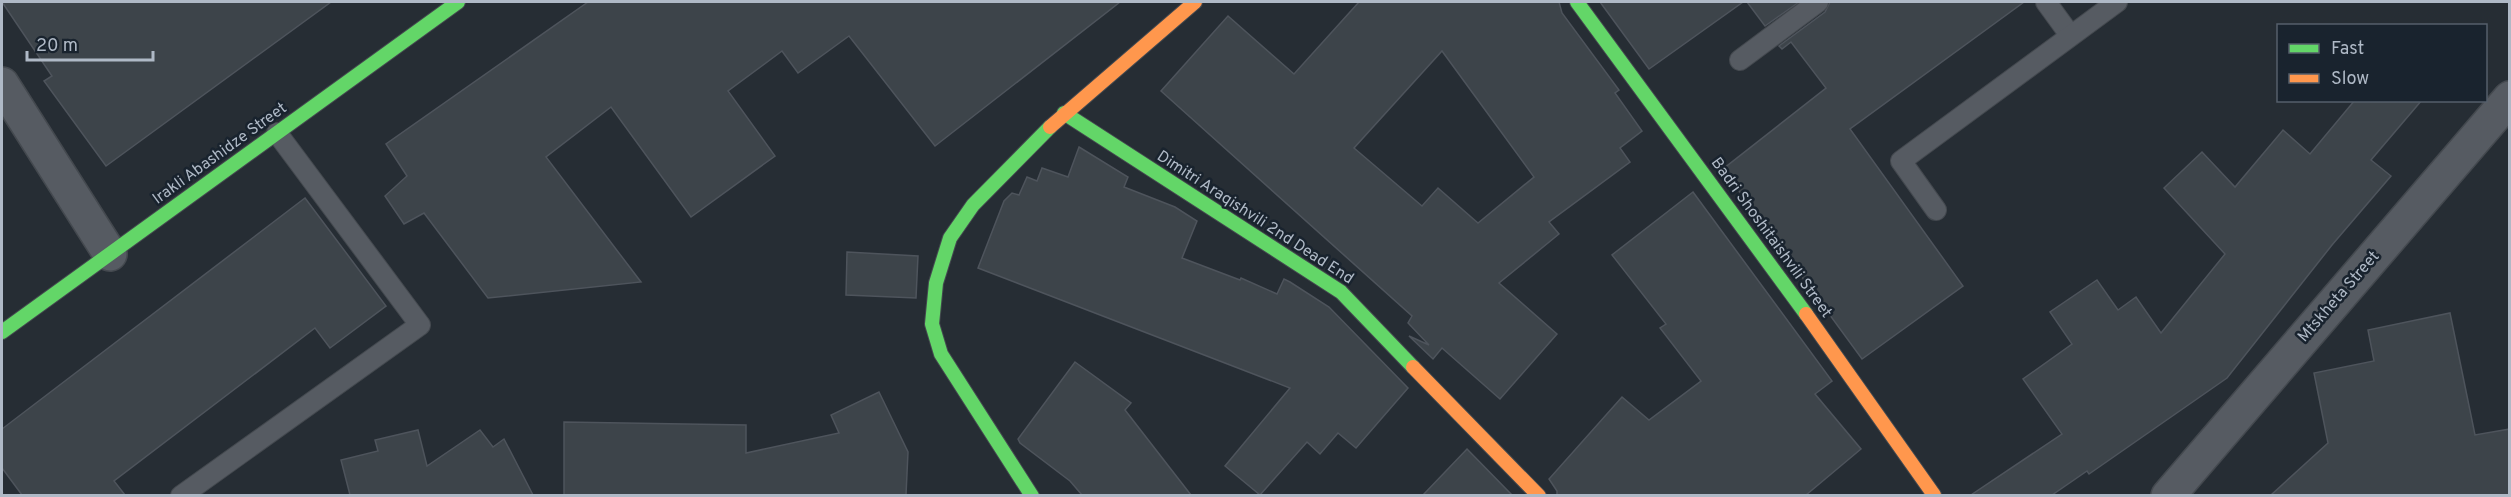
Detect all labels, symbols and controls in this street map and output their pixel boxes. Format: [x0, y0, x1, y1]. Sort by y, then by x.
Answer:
scale bar [27, 24, 153, 62]
legend [2277, 24, 2487, 102]
text: 20 m [36, 35, 78, 58]
text: Fast [2331, 38, 2364, 61]
text: Slow [2331, 68, 2369, 91]
street label: Irakli Abashidze Street [149, 99, 291, 209]
street label: Dimitri Araqishvili 2nd Dead End [1153, 147, 1357, 289]
street label: Badri Shoshitaishvili Street [1706, 154, 1836, 322]
street label: Mtskheta Street [2294, 247, 2384, 347]

